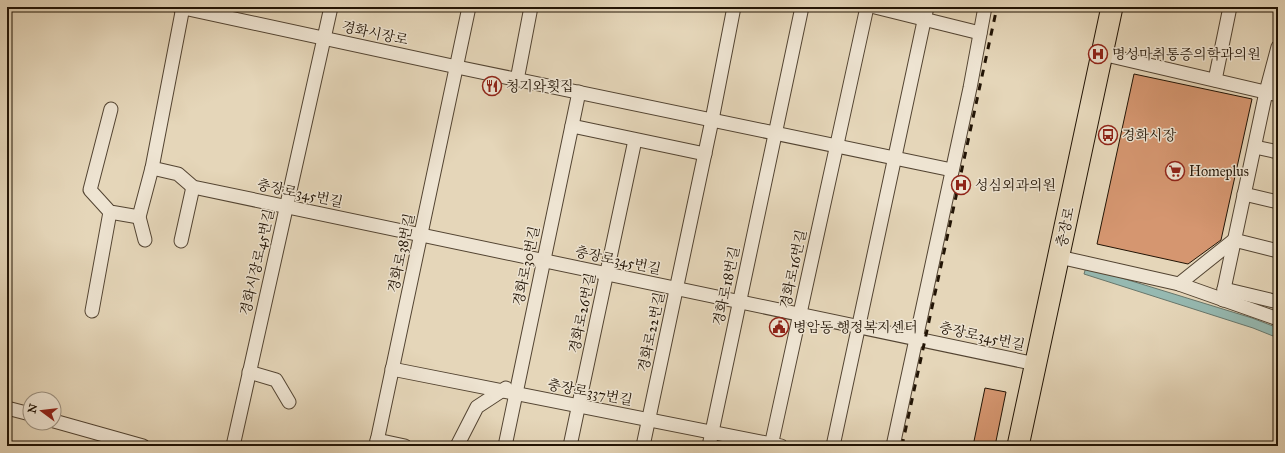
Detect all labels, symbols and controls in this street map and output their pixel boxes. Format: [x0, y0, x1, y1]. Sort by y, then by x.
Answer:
street label: 경화시장로 [340, 18, 410, 49]
hospital icon: 명성마취통증의학과의원 [1087, 43, 1109, 65]
place label: 명성마취통증의학과의원 [1112, 46, 1261, 63]
restaurant icon: 청기와횟집 [481, 75, 503, 97]
place label: 청기와횟집 [506, 78, 574, 95]
bus stop icon: 경화시장 [1097, 124, 1119, 146]
place label: 경화시장 [1122, 127, 1177, 144]
supermarket icon: Homeplus [1164, 160, 1186, 182]
place label: Homeplus [1189, 163, 1249, 180]
hospital icon: 성심외과의원 [950, 174, 972, 196]
street label: 충장로345번길 [255, 176, 344, 211]
place label: 성심외과의원 [975, 177, 1056, 194]
street label: 충장로 [1053, 205, 1078, 249]
street label: 경화시장로45번길 [237, 207, 278, 317]
street label: 경화로38번길 [385, 212, 418, 294]
street label: 경화로30번길 [510, 225, 543, 308]
street label: 경화로16번길 [777, 228, 810, 310]
street label: 충장로345번길 [573, 243, 662, 278]
street label: 경화로18번길 [710, 245, 743, 327]
street label: 경화로26번길 [566, 271, 599, 355]
street label: 경화로22번길 [635, 291, 668, 374]
public building icon: 병암동 행정복지센터 [768, 316, 790, 338]
place label: 병암동 행정복지센터 [793, 319, 918, 336]
street label: 충장로345번길 [937, 319, 1026, 354]
street label: 충장로337번길 [546, 376, 634, 409]
north arrow [22, 391, 62, 431]
text: N [25, 402, 40, 415]

